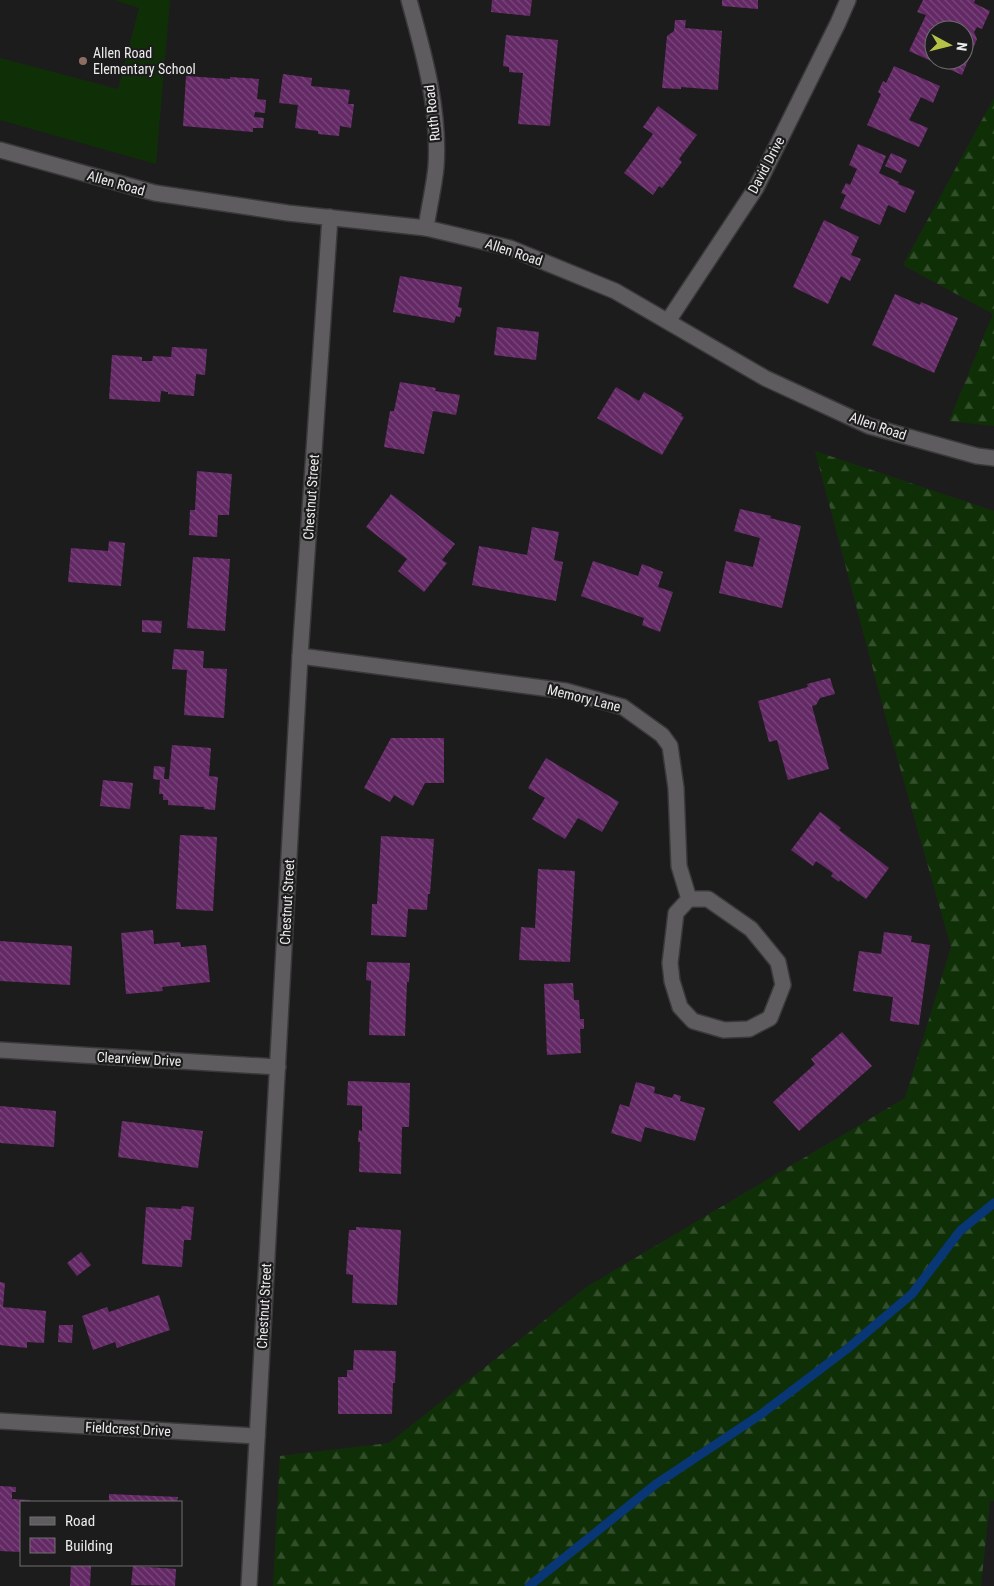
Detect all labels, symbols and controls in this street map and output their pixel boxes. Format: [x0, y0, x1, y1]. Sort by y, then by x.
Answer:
north arrow [924, 20, 974, 70]
text: N [953, 41, 970, 52]
place label: Allen Road Elementary School [93, 45, 196, 77]
marker: Allen Road Elementary School [77, 55, 89, 67]
street label: Ruth Road [421, 84, 443, 142]
street label: David Drive [744, 134, 788, 196]
street label: Allen Road [85, 167, 147, 199]
street label: Allen Road [483, 235, 545, 269]
street label: Allen Road [847, 409, 909, 443]
street label: Chestnut Street [300, 454, 322, 540]
street label: Memory Lane [546, 681, 623, 715]
street label: Chestnut Street [277, 859, 297, 945]
street label: Clearview Drive [96, 1049, 182, 1069]
street label: Chestnut Street [254, 1263, 274, 1349]
street label: Fieldcrest Drive [85, 1419, 172, 1439]
legend [20, 1501, 182, 1566]
text: Road [65, 1512, 95, 1530]
text: Building [65, 1537, 113, 1555]

